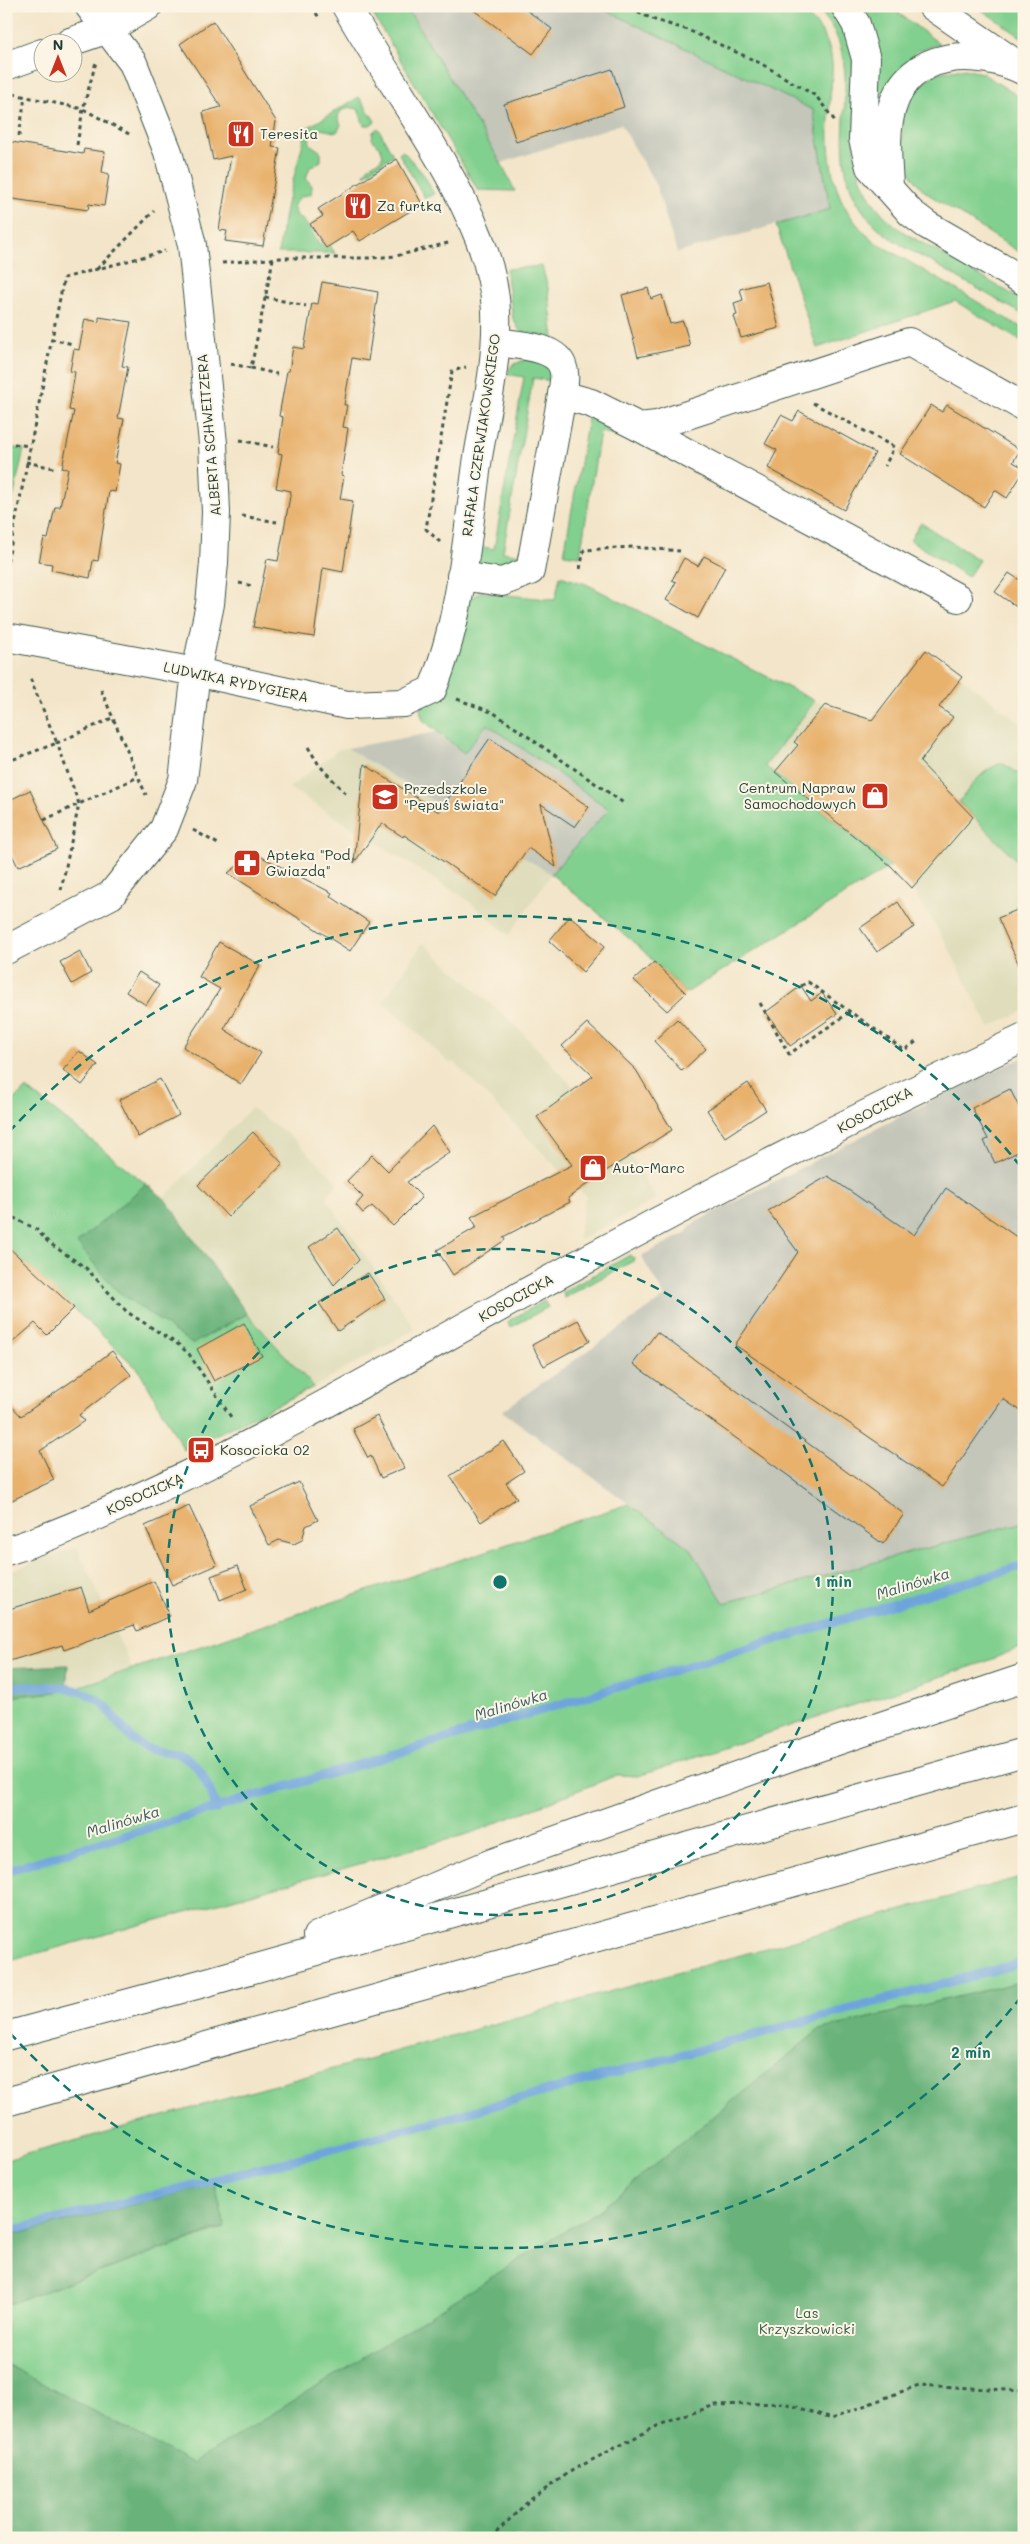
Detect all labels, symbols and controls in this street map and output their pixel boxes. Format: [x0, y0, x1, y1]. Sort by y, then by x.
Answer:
north arrow [32, 32, 82, 82]
text: N [53, 35, 63, 54]
restaurant icon: Teresita [226, 119, 256, 149]
place label: Teresita [260, 124, 318, 143]
restaurant icon: Za furtką [343, 191, 373, 221]
place label: Za furtką [377, 196, 442, 215]
street label: RAFAŁA CZERWIAKOWSKIEGO [457, 332, 504, 538]
street label: ALBERTA SCHWEITZERA [192, 353, 225, 517]
street label: LUDWIKA RYDYGIERA [162, 657, 310, 706]
place label: Centrum Napraw Samochodowych [739, 778, 856, 813]
place label: Przedszkole "Pępuś świata" [404, 779, 504, 814]
shop icon: Centrum Napraw Samochodowych [860, 781, 890, 811]
school or university icon: Przedszkole "Pępuś świata" [370, 782, 400, 812]
place label: Apteka "Pod Gwiazdą" [266, 845, 351, 880]
pharmacy icon: Apteka "Pod Gwiazdą" [232, 848, 262, 878]
street label: KOSOCICKA [834, 1082, 916, 1137]
shop icon: Auto-Marc [578, 1153, 608, 1183]
place label: Auto-Marc [612, 1158, 685, 1177]
street label: KOSOCICKA [475, 1269, 557, 1326]
bus stop icon: Kosocicka 02 [186, 1435, 216, 1465]
place label: Kosocicka 02 [220, 1440, 310, 1459]
street label: KOSOCICKA [103, 1468, 187, 1519]
water label: Malinówka [874, 1562, 952, 1604]
text: 1 min [814, 1571, 852, 1591]
centre of rings [491, 1573, 509, 1591]
water label: Malinówka [472, 1683, 550, 1725]
water label: Malinówka [84, 1800, 162, 1842]
text: 2 min [951, 2042, 991, 2062]
park label: Las Krzyszkowicki [759, 2303, 855, 2338]

